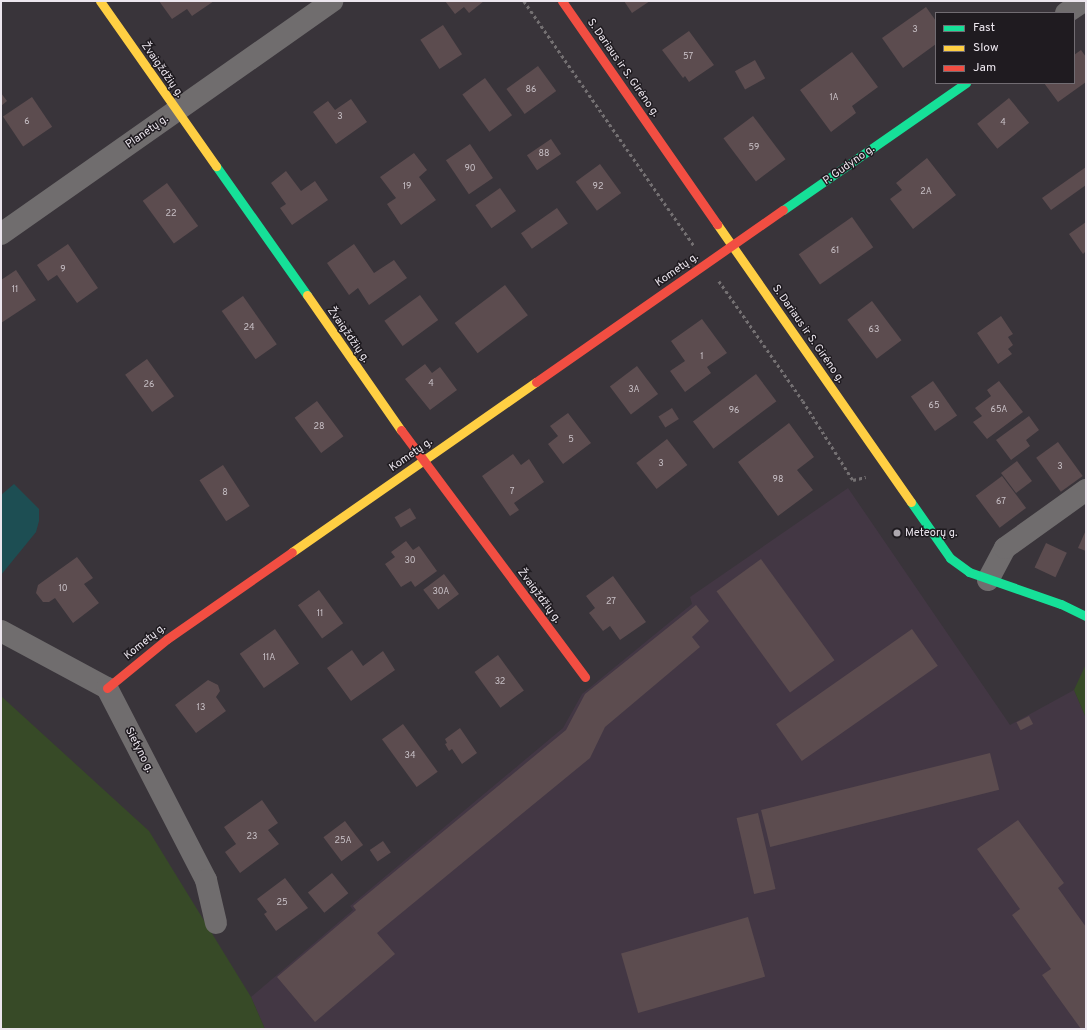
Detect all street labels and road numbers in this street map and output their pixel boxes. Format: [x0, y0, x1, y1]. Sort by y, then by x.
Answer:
street label: S. Dariaus ir S. Girėno g. [584, 16, 662, 120]
street label: Žvaigždžių g. [138, 40, 186, 100]
street label: Planetų g. [123, 112, 171, 152]
street label: P. Gudyno g. [821, 142, 877, 188]
street label: Kometų g. [653, 250, 701, 290]
street label: S. Dariaus ir S. Girėno g. [769, 282, 847, 386]
street label: Žvaigždžių g. [324, 305, 372, 365]
street label: Kometų g. [387, 435, 435, 475]
street label: Žvaigždžių g. [514, 566, 564, 626]
street label: Kometų g. [122, 621, 168, 663]
street label: Sietyno g. [122, 725, 156, 775]

